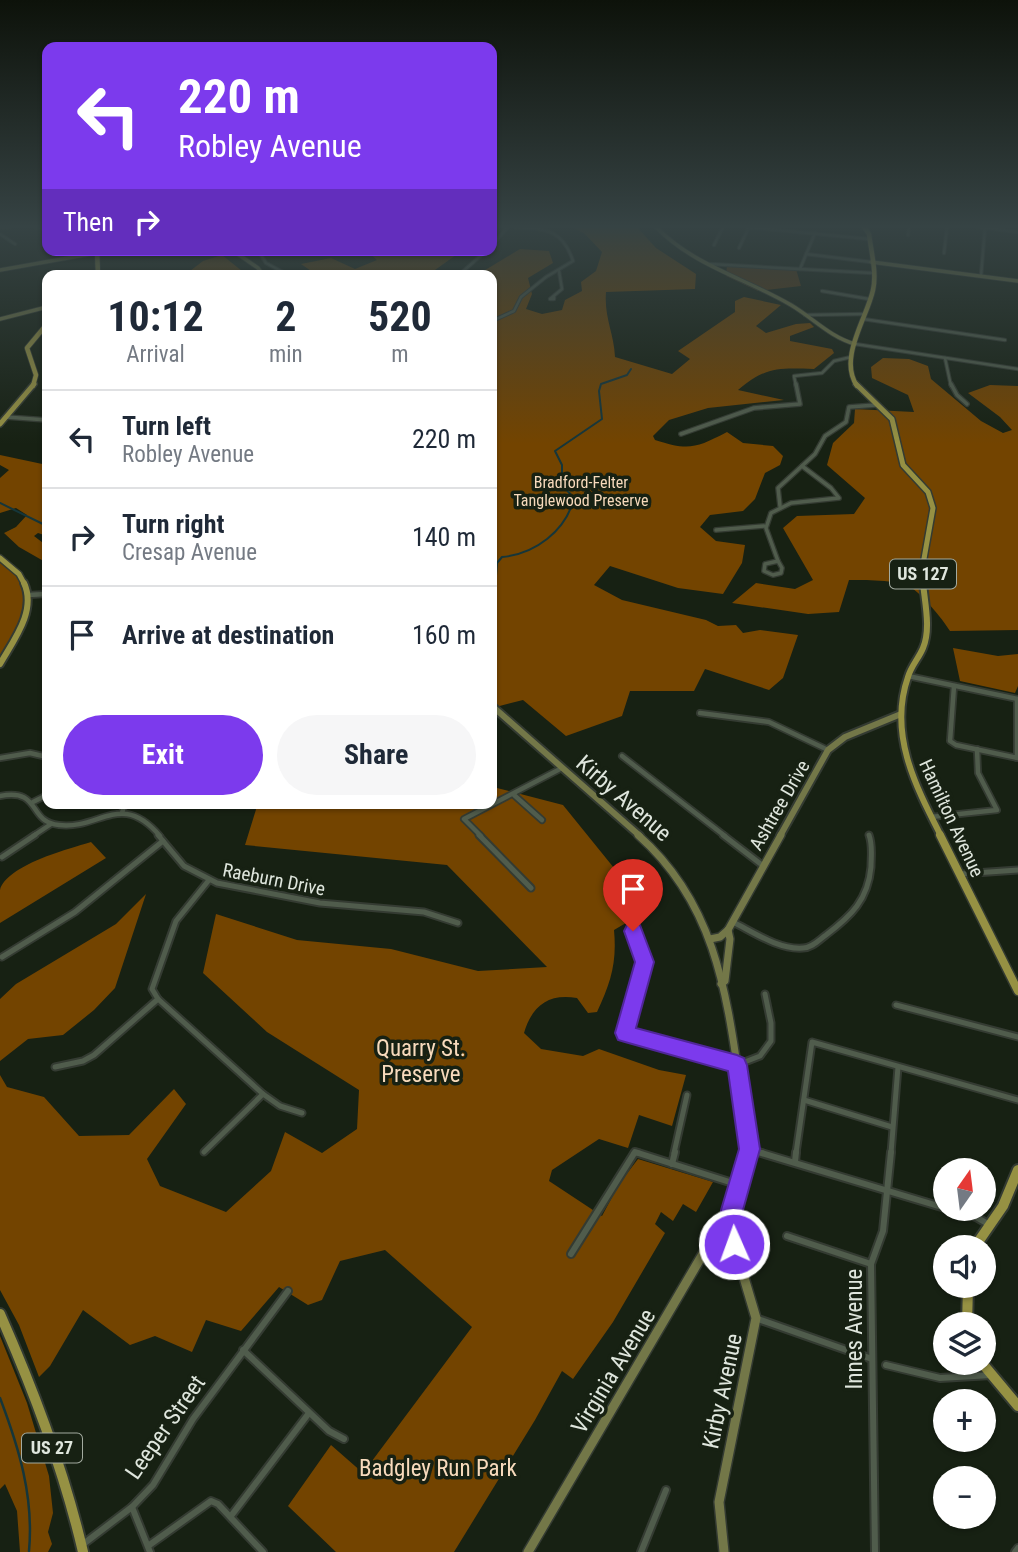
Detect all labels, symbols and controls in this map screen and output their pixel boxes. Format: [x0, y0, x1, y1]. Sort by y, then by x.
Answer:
text: 220 m [178, 68, 300, 125]
icon: left [63, 70, 154, 161]
text: Robley Avenue [178, 127, 362, 165]
icon: right [128, 203, 166, 241]
text: Then [63, 207, 114, 237]
text: 10:12 [107, 292, 204, 341]
text: 2 [275, 292, 296, 341]
text: 520 [368, 292, 432, 341]
text: Arrival [126, 341, 185, 368]
text: min [269, 341, 303, 368]
text: m [391, 341, 408, 368]
text: Turn left [122, 411, 211, 441]
icon: left [63, 420, 101, 458]
text: 220 m [412, 424, 476, 454]
text: Robley Avenue [122, 441, 254, 468]
park label: Bradford-Felter Tanglewood Preserve [513, 473, 649, 510]
text: Turn right [122, 509, 224, 539]
icon: right [63, 518, 101, 556]
text: 140 m [412, 522, 476, 552]
text: Cresap Avenue [122, 539, 257, 566]
road number: US 127 [890, 560, 956, 588]
icon: arrive [63, 616, 101, 654]
text: Arrive at destination [122, 620, 334, 650]
text: 160 m [412, 620, 476, 650]
button: Exit [63, 715, 263, 795]
button: Share [277, 715, 476, 795]
street label: Kirby Avenue [571, 750, 677, 847]
street label: Ashtree Drive [744, 756, 814, 854]
street label: Hamilton Avenue [914, 756, 989, 881]
street label: Raeburn Drive [221, 858, 327, 901]
pin [603, 859, 663, 931]
icon: arrive [614, 870, 652, 908]
park label: Quarry St. Preserve [376, 1035, 466, 1088]
north arrow [933, 1158, 996, 1222]
map controls [933, 1158, 996, 1529]
position arrow [697, 1207, 771, 1281]
button: sound [933, 1235, 996, 1298]
street label: Innes Avenue [841, 1269, 868, 1389]
street label: Virginia Avenue [566, 1304, 661, 1438]
button: layers [933, 1312, 996, 1375]
street label: Kirby Avenue [697, 1331, 748, 1451]
street label: Leeper Street [120, 1370, 211, 1485]
button: + [933, 1389, 996, 1452]
road number: US 27 [22, 1434, 82, 1462]
park label: Badgley Run Park [359, 1455, 518, 1482]
button: − [933, 1466, 996, 1529]

